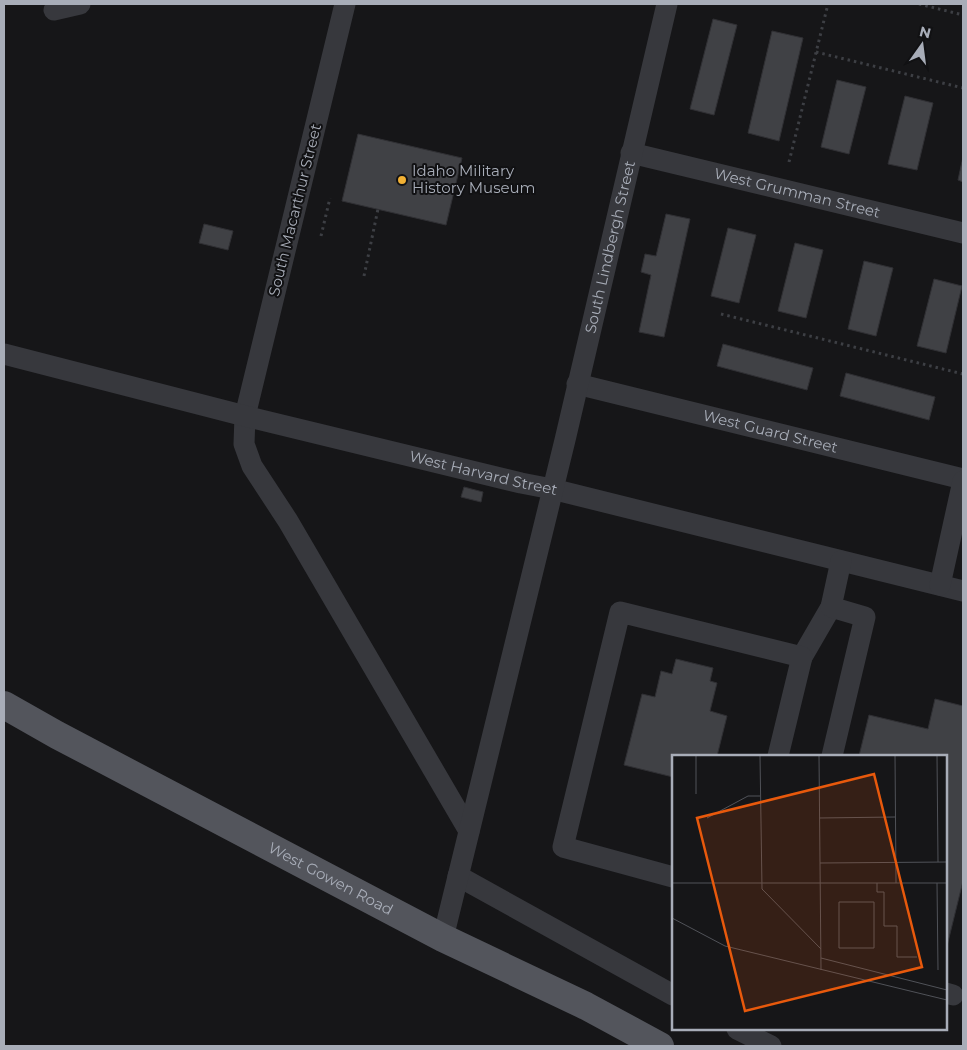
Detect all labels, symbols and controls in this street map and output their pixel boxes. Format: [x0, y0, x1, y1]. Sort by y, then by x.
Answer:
north arrow [897, 20, 947, 70]
text: N [917, 22, 933, 42]
street label: South Macarthur Street [264, 122, 325, 298]
street label: South Lindbergh Street [580, 159, 639, 335]
place label: Idaho Military History Museum [412, 161, 536, 197]
street label: West Grumman Street [712, 163, 882, 222]
marker: Idaho Military History Museum [396, 174, 408, 186]
street label: West Guard Street [701, 405, 840, 457]
street label: West Harvard Street [407, 446, 560, 499]
inset map [672, 755, 947, 1030]
street label: West Gowen Road [265, 838, 396, 919]

